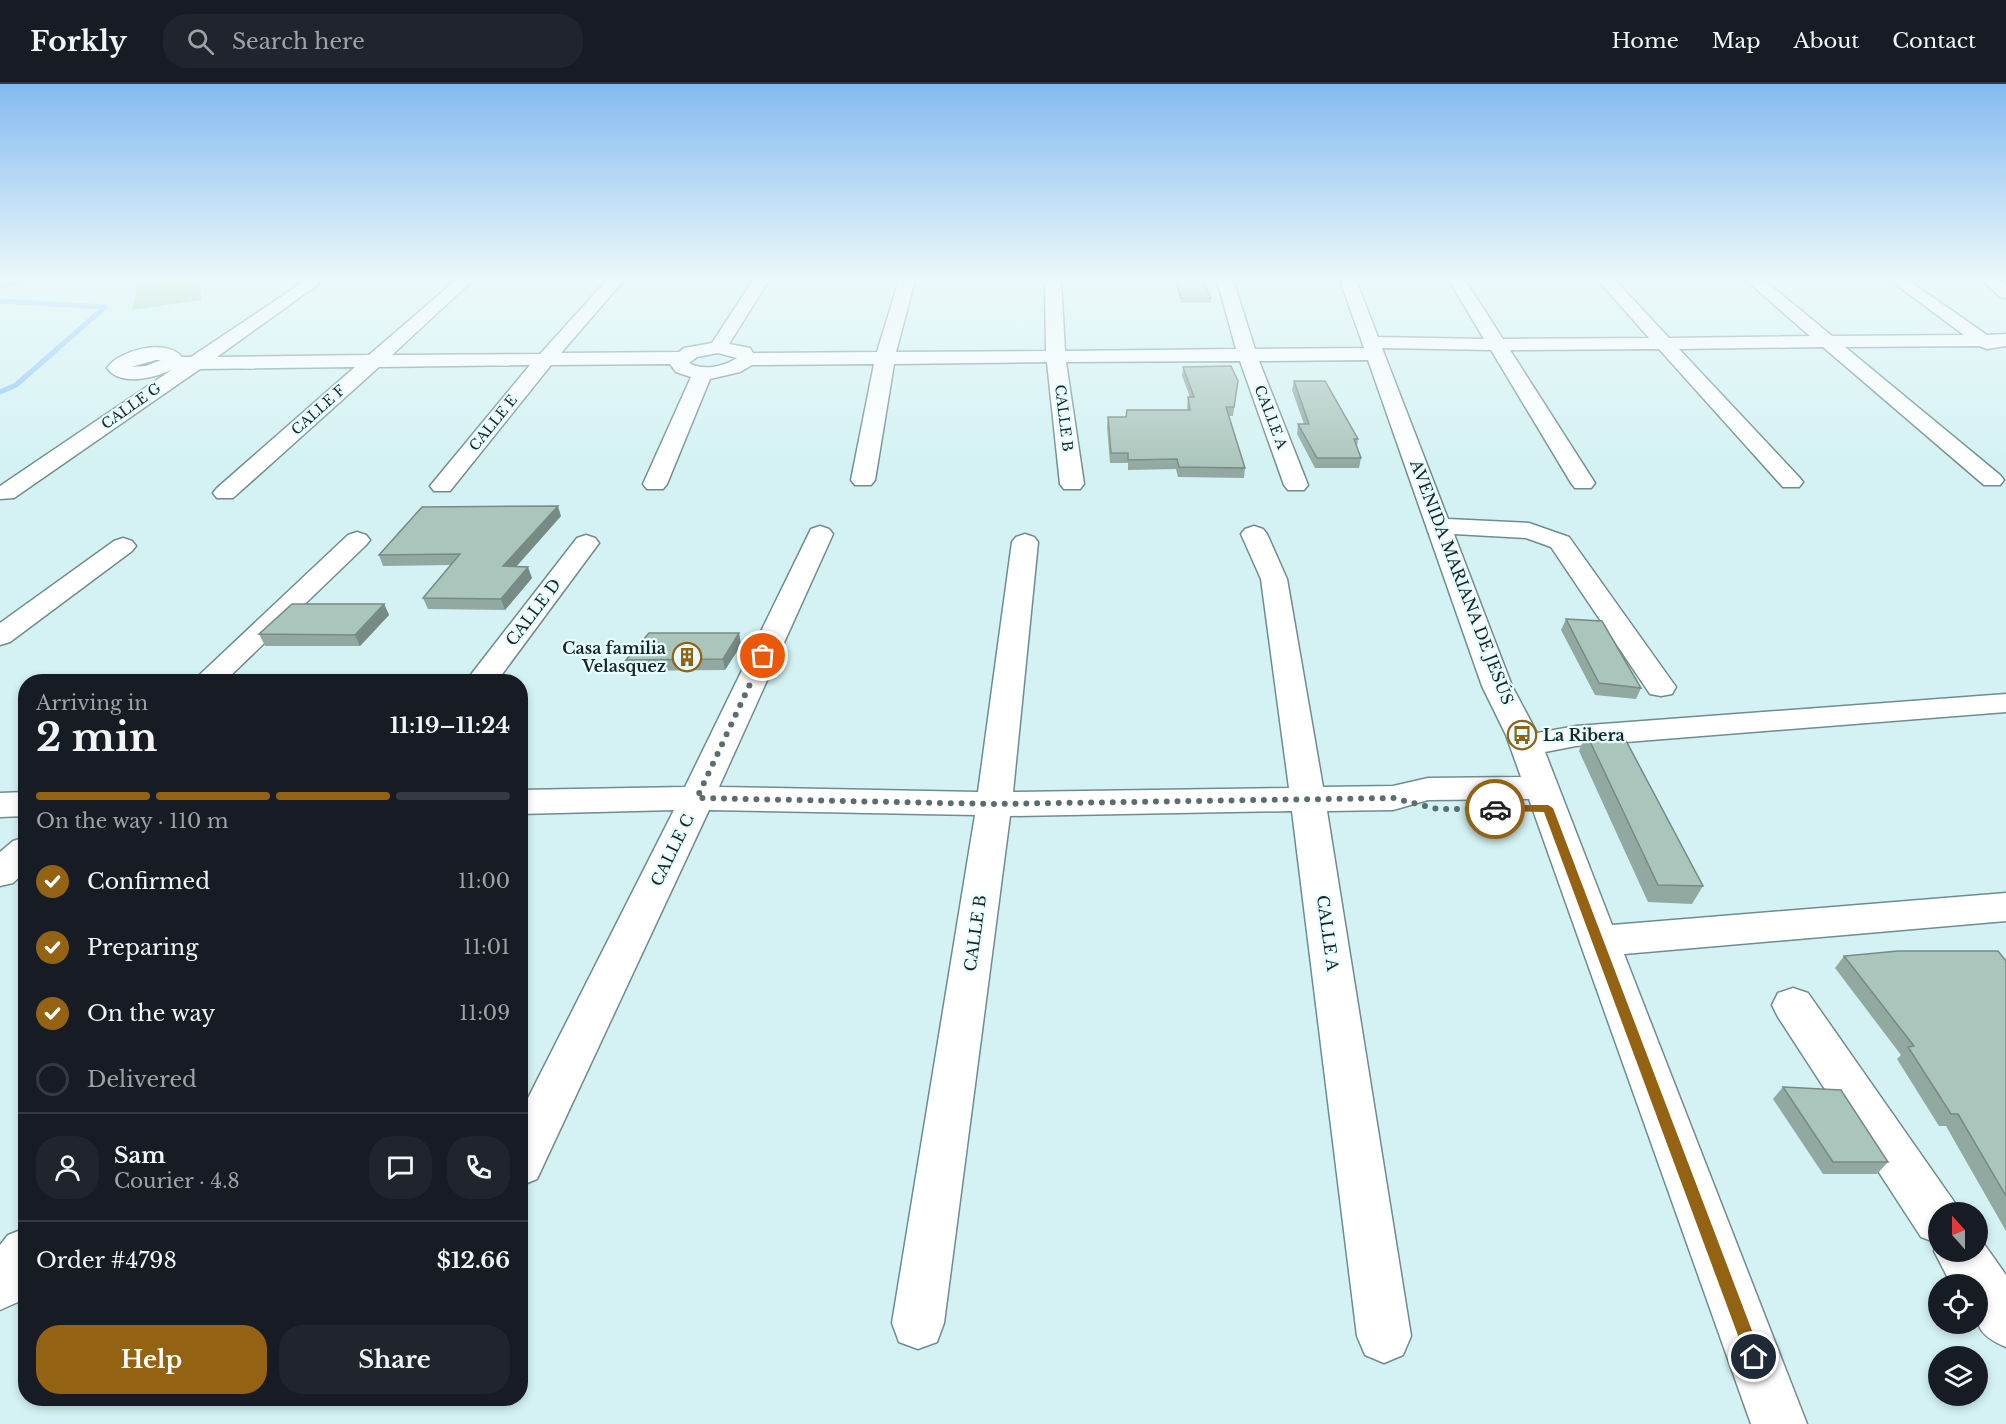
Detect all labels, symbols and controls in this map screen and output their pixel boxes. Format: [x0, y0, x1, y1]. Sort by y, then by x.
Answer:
search box [163, 14, 583, 68]
text: Forkly [30, 24, 127, 59]
icon: search [184, 25, 217, 58]
text: Search here [232, 28, 365, 55]
text: Home [1612, 28, 1679, 54]
text: Map [1712, 28, 1760, 54]
text: About [1793, 28, 1859, 54]
text: Contact [1892, 28, 1976, 54]
street label: CALLE G [98, 379, 164, 433]
street label: CALLE F [287, 381, 349, 439]
street label: CALLE B [1051, 383, 1077, 453]
street label: CALLE A [1251, 383, 1291, 452]
street label: CALLE E [465, 391, 521, 455]
street label: AVENIDA MARIANA DE JESÚS [1406, 456, 1518, 707]
street label: CALLE D [501, 575, 565, 649]
pin [737, 630, 788, 681]
place label: Casa familia Velasquez [562, 638, 666, 676]
icon: bag [746, 639, 779, 672]
building icon: Casa familia Velasquez [671, 641, 703, 673]
text: Arriving in [36, 691, 148, 715]
text: 11:19–11:24 [390, 712, 510, 739]
text: 2 min [36, 713, 157, 762]
bus stop icon: La Ribera [1506, 719, 1538, 751]
place label: La Ribera [1543, 725, 1625, 745]
courier [1465, 779, 1525, 839]
icon: car [1479, 793, 1512, 826]
text: On the way · 110 m [36, 809, 229, 833]
street label: CALLE C [646, 811, 698, 889]
icon: check [36, 865, 69, 898]
text: Confirmed [87, 868, 210, 895]
text: 11:00 [458, 869, 510, 893]
street label: CALLE B [960, 894, 990, 972]
street label: CALLE A [1313, 894, 1343, 973]
icon: check [36, 931, 69, 964]
text: Preparing [87, 934, 198, 961]
text: 11:01 [463, 935, 510, 959]
icon: check [36, 997, 69, 1030]
text: On the way [87, 1000, 215, 1027]
text: 11:09 [459, 1001, 510, 1025]
text: Delivered [87, 1066, 197, 1093]
button: person [36, 1136, 99, 1199]
button: chat [369, 1136, 432, 1199]
button: phone [447, 1136, 510, 1199]
text: Sam [114, 1142, 166, 1169]
text: Courier · 4.8 [114, 1169, 240, 1193]
north arrow [1928, 1202, 1988, 1262]
map controls [1928, 1202, 1988, 1406]
text: Order #4798 [36, 1247, 177, 1274]
text: $12.66 [437, 1247, 510, 1274]
button: locate [1928, 1274, 1988, 1334]
button: Help [36, 1325, 267, 1394]
button: Share [279, 1325, 510, 1394]
pin [1728, 1331, 1779, 1382]
icon: home [1737, 1340, 1770, 1373]
button: layers [1928, 1346, 1988, 1406]

